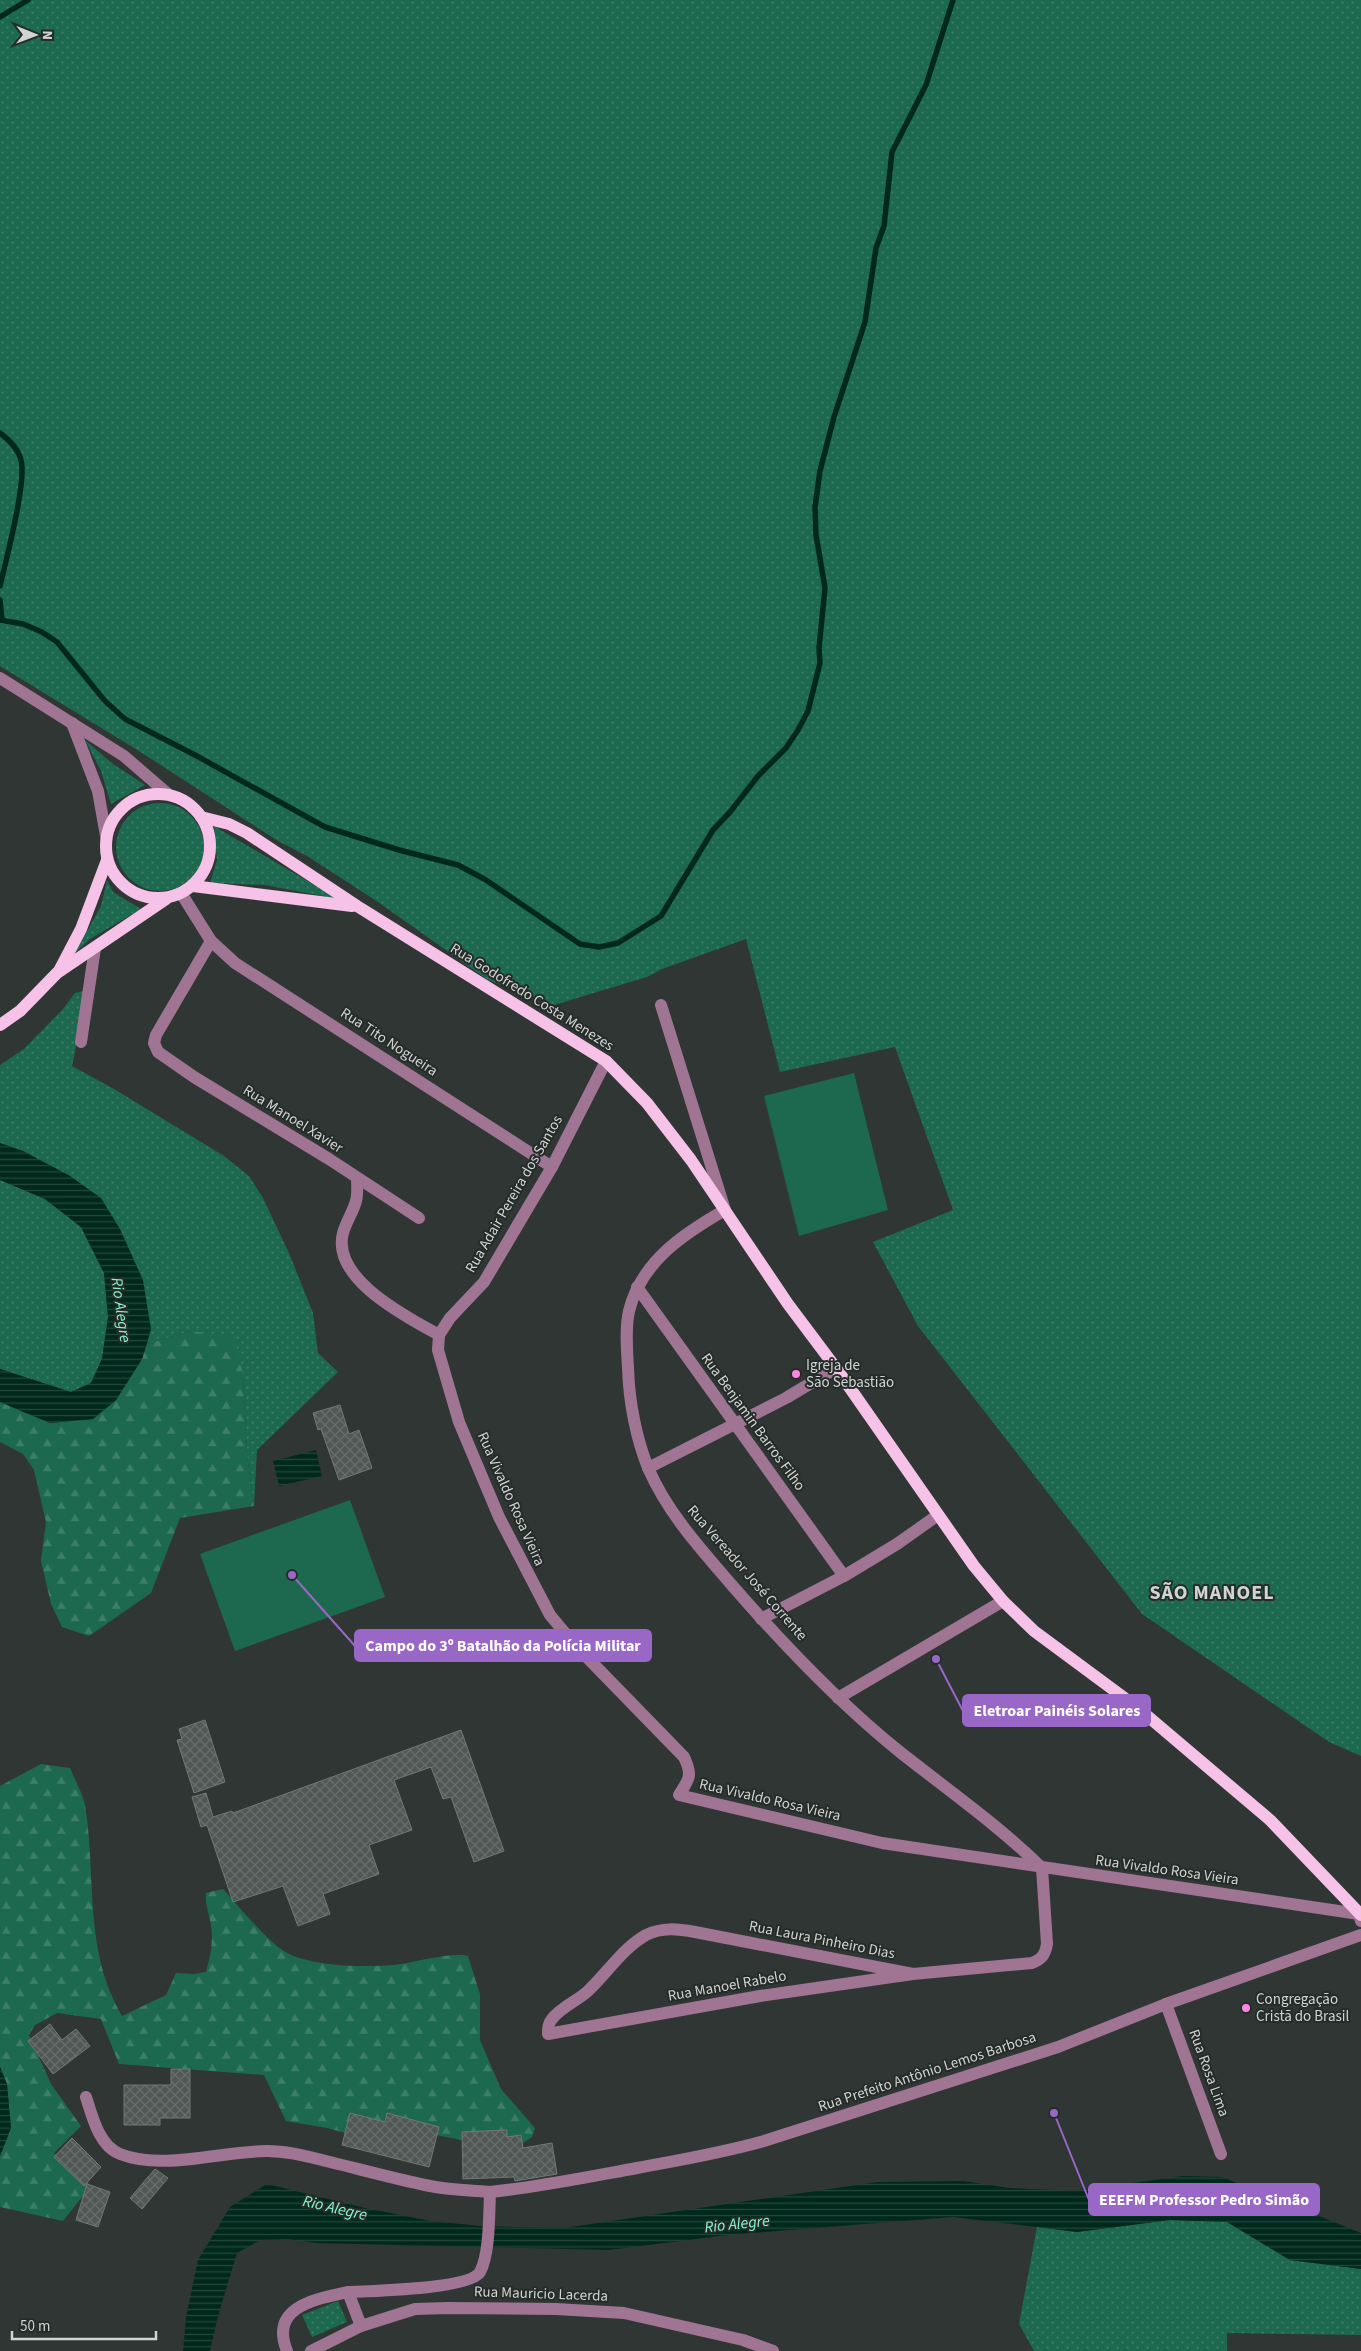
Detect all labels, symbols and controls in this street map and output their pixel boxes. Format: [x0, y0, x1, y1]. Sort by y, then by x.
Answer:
north arrow [10, 10, 60, 60]
text: N [37, 30, 57, 40]
street label: Rua Godofredo Costa Menezes [446, 938, 618, 1056]
street label: Rua Tito Nogueira [336, 1003, 442, 1081]
street label: Rua Manoel Xavier [239, 1080, 348, 1159]
street label: Rua Adair Pereira dos Santos [460, 1111, 568, 1277]
water label: Rio Alegre [106, 1276, 136, 1344]
street label: Rua Benjamin Barros Filho [696, 1349, 810, 1495]
place label: Igreja de São Sebastião [806, 1355, 894, 1393]
marker: Igreja de São Sebastião [790, 1368, 802, 1380]
street label: Rua Vivaldo Rosa Vieira [472, 1429, 550, 1569]
street label: Rua Vereador José Corrente [682, 1501, 812, 1645]
district label: SÃO MANOEL [1149, 1579, 1275, 1607]
callout: Campo do 3º Batalhão da Polícia Militar [355, 1630, 651, 1661]
text: Campo do 3º Batalhão da Polícia Militar [365, 1635, 641, 1657]
callout: Eletroar Painéis Solares [963, 1695, 1150, 1726]
text: Eletroar Painéis Solares [974, 1700, 1140, 1722]
street label: Rua Vivaldo Rosa Vieira [697, 1774, 843, 1826]
street label: Rua Vivaldo Rosa Vieira [1094, 1850, 1240, 1890]
street label: Rua Laura Pinheiro Dias [747, 1916, 897, 1964]
street label: Rua Manoel Rabelo [666, 1965, 788, 2007]
place label: Congregação Cristã do Brasil [1256, 1989, 1349, 2027]
marker: Congregação Cristã do Brasil [1240, 2002, 1252, 2014]
street label: Rua Rosa Lima [1183, 2026, 1235, 2120]
street label: Rua Prefeito Antônio Lemos Barbosa [815, 2027, 1039, 2117]
callout: EEEFM Professor Pedro Simão [1089, 2184, 1319, 2215]
text: EEEFM Professor Pedro Simão [1099, 2189, 1309, 2211]
water label: Rio Alegre [301, 2190, 370, 2226]
water label: Rio Alegre [703, 2210, 771, 2238]
street label: Rua Mauricio Lacerda [474, 2281, 608, 2307]
scale bar [12, 2308, 156, 2340]
text: 50 m [20, 2316, 50, 2337]

